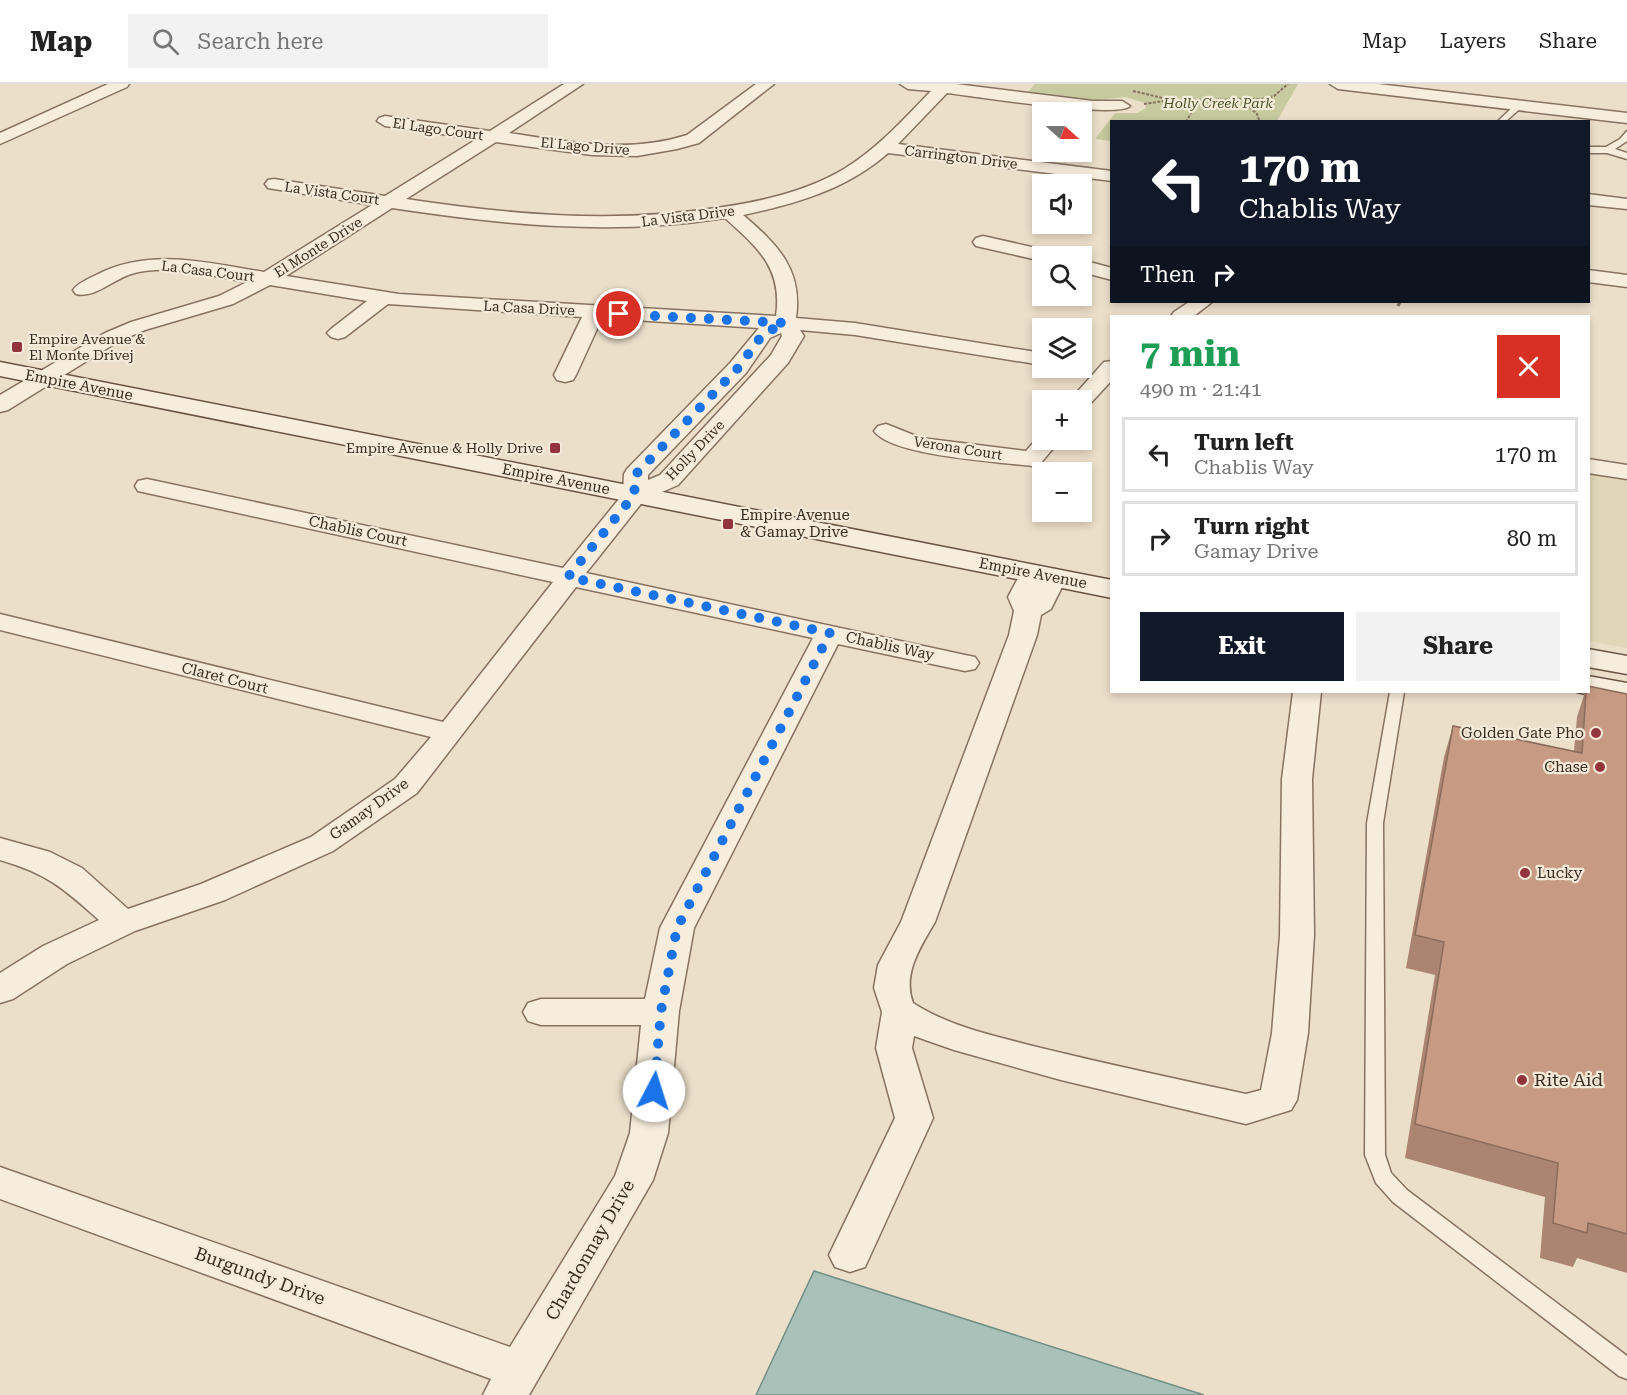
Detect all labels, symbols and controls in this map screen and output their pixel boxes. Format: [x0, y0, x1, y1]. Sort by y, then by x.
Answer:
search box [128, 14, 548, 68]
text: Map [30, 25, 92, 58]
icon: search [149, 25, 182, 58]
text: Search here [197, 29, 323, 54]
text: Map [1362, 29, 1407, 53]
text: Layers [1440, 29, 1506, 53]
text: Share [1539, 29, 1597, 53]
park label: Holly Creek Park [1162, 95, 1273, 111]
north arrow [1032, 102, 1092, 162]
map controls [1032, 102, 1092, 522]
street label: El Lago Court [392, 115, 484, 143]
street label: El Lago Drive [540, 134, 631, 158]
street label: Carrington Drive [904, 142, 1019, 172]
text: 170 m [1239, 143, 1361, 192]
icon: left [1140, 144, 1218, 222]
button: sound [1032, 174, 1092, 234]
street label: La Vista Court [283, 178, 381, 208]
text: Chablis Way [1239, 193, 1401, 225]
street label: La Vista Drive [640, 202, 736, 230]
street label: El Monte Drive [271, 213, 365, 280]
button: search [1032, 246, 1092, 306]
street label: La Casa Court [160, 257, 256, 285]
icon: right [1207, 258, 1240, 291]
text: Then [1140, 262, 1195, 287]
pin [593, 288, 644, 339]
icon: arrive [602, 297, 635, 330]
street label: La Casa Drive [483, 298, 576, 318]
button: layers [1032, 318, 1092, 378]
place label: Empire Avenue & El Monte Drivej [29, 331, 145, 363]
text: 7 min [1140, 333, 1240, 375]
button: close [1497, 335, 1560, 398]
marker: Empire Avenue & El Monte Drivej [10, 340, 24, 354]
street label: Empire Avenue [23, 366, 135, 404]
text: 490 m · 21:41 [1140, 377, 1262, 401]
button: + [1032, 390, 1092, 450]
street label: Holly Drive [662, 416, 728, 483]
text: Turn left [1194, 430, 1294, 455]
street label: Verona Court [912, 433, 1004, 463]
icon: left [1143, 438, 1176, 471]
place label: Empire Avenue & Holly Drive [346, 440, 543, 456]
marker: Empire Avenue & Holly Drive [548, 441, 562, 455]
text: 170 m [1494, 442, 1557, 467]
text: Chablis Way [1194, 455, 1314, 479]
street label: Empire Avenue [500, 460, 612, 498]
button: − [1032, 462, 1092, 522]
place label: Empire Avenue & Gamay Drive [740, 506, 850, 541]
street label: Chablis Court [307, 512, 409, 550]
text: Turn right [1194, 514, 1309, 539]
marker: Empire Avenue & Gamay Drive [721, 517, 735, 531]
icon: right [1143, 522, 1176, 555]
text: 80 m [1507, 526, 1557, 551]
text: Gamay Drive [1194, 539, 1318, 563]
street label: Empire Avenue [977, 554, 1089, 592]
button: Exit [1140, 612, 1344, 681]
button: Share [1356, 612, 1560, 681]
street label: Chablis Way [844, 628, 936, 664]
street label: Claret Court [180, 659, 271, 698]
place label: Golden Gate Pho [1461, 724, 1584, 742]
marker: Golden Gate Pho [1589, 726, 1603, 740]
place label: Chase [1544, 758, 1588, 776]
marker: Chase [1593, 760, 1607, 774]
street label: Gamay Drive [326, 774, 412, 844]
place label: Lucky [1537, 864, 1582, 882]
marker: Lucky [1518, 866, 1532, 880]
position arrow [622, 1059, 686, 1123]
place label: Rite Aid [1534, 1069, 1604, 1090]
marker: Rite Aid [1515, 1073, 1529, 1087]
street label: Chardonnay Drive [541, 1176, 638, 1324]
street label: Burgundy Drive [192, 1242, 328, 1309]

